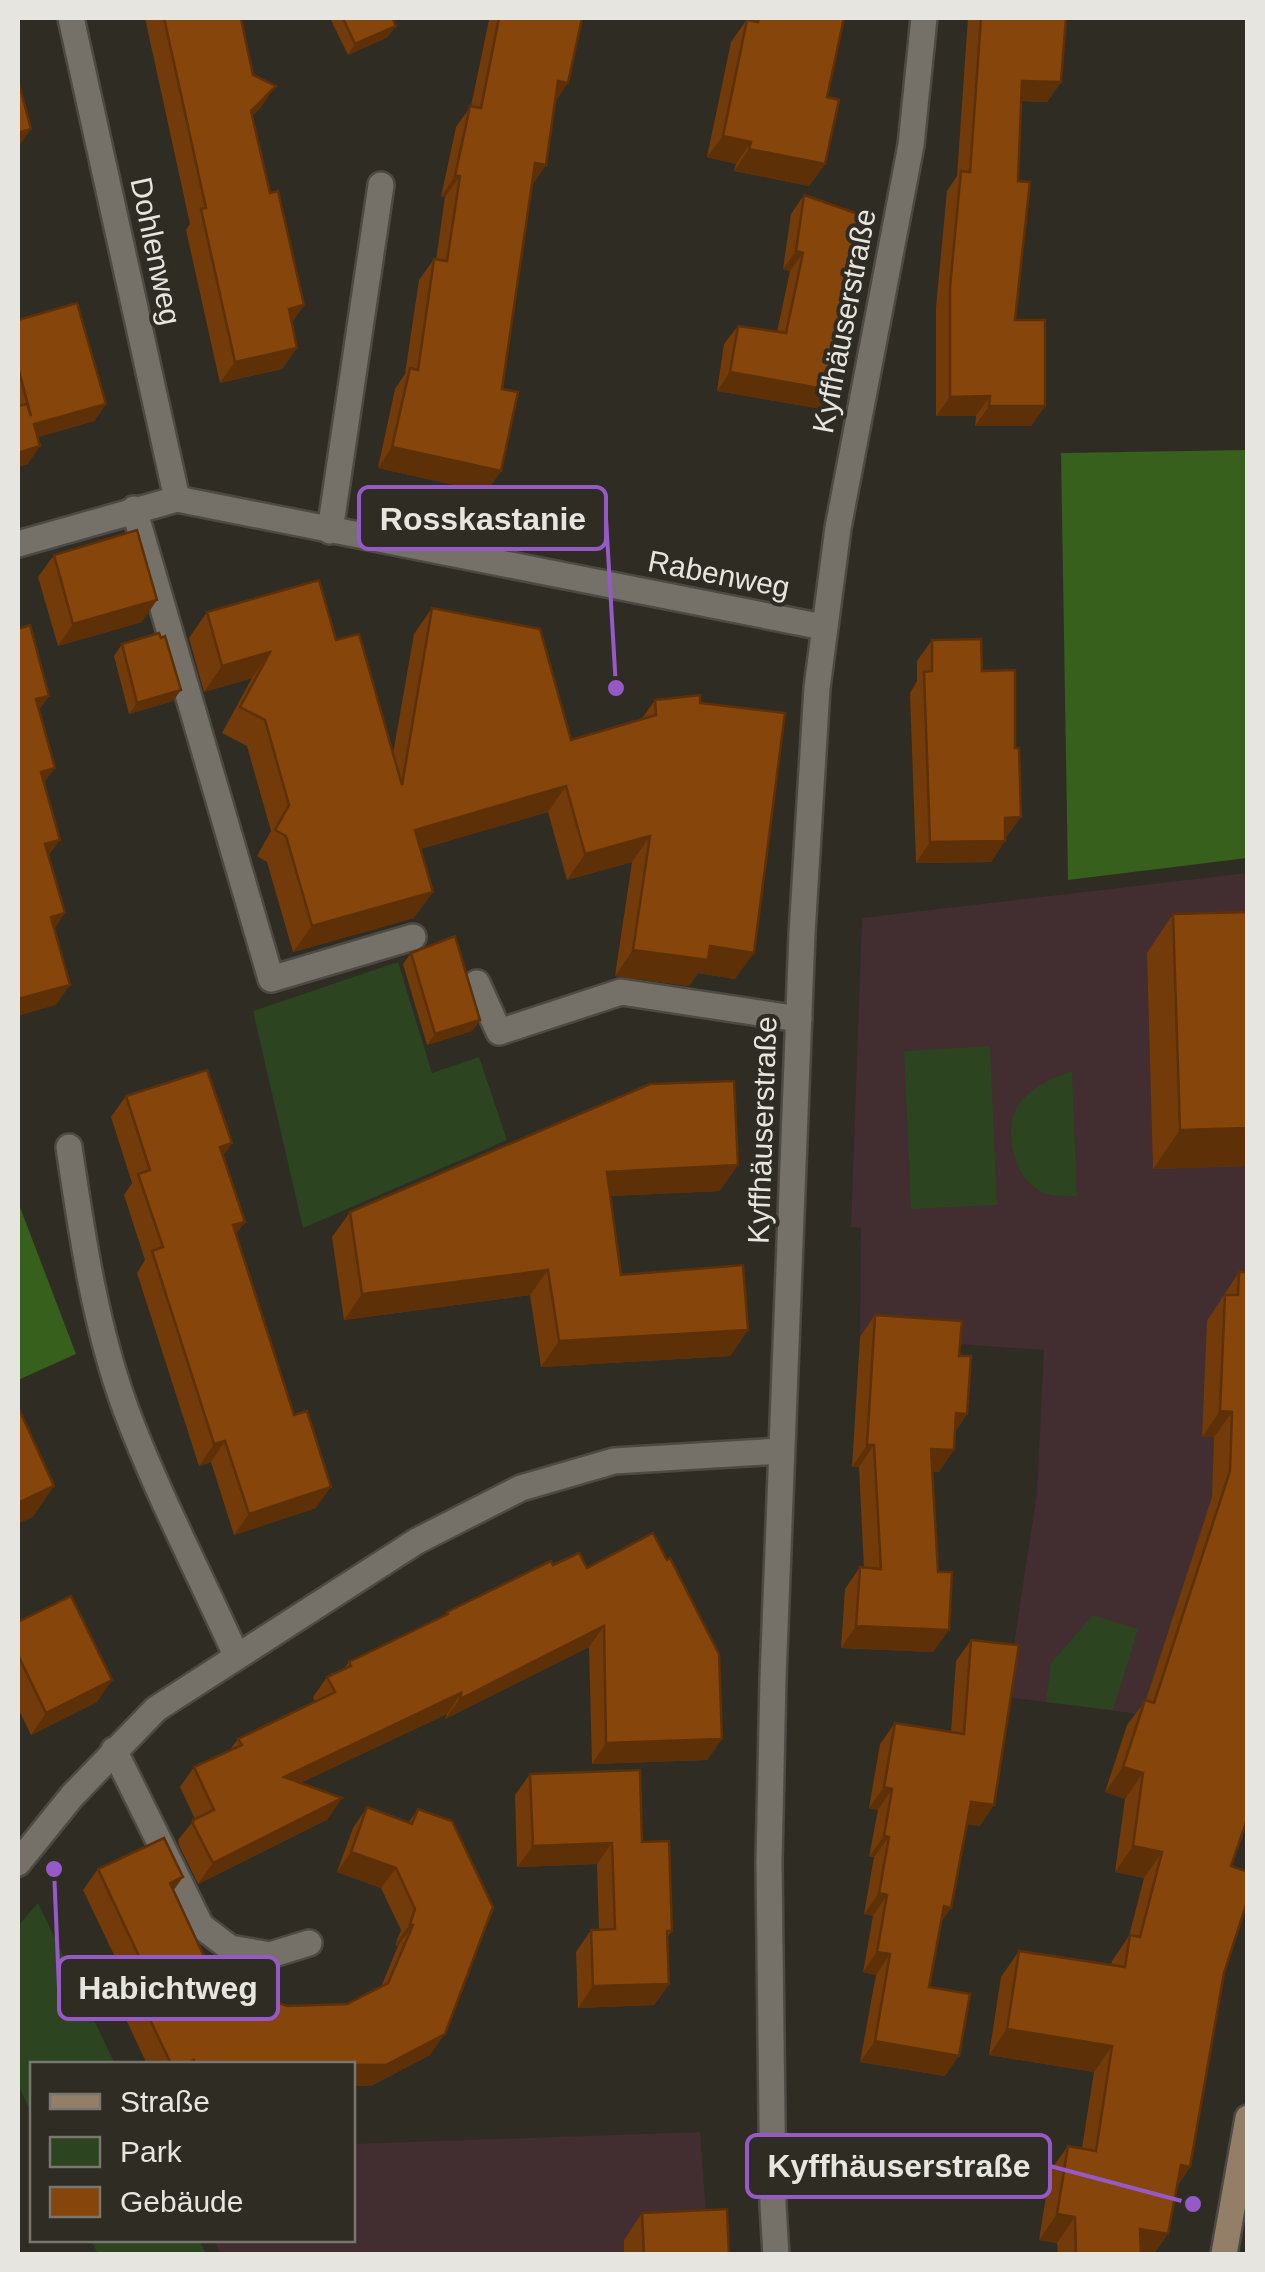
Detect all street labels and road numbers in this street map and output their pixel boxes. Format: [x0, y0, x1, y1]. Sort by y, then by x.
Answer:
street label: Dohlenweg [124, 174, 188, 328]
street label: Kyffhäuserstraße [806, 206, 882, 436]
street label: Rabenweg [645, 544, 793, 604]
street label: Kyffhäuserstraße [742, 1016, 782, 1244]

